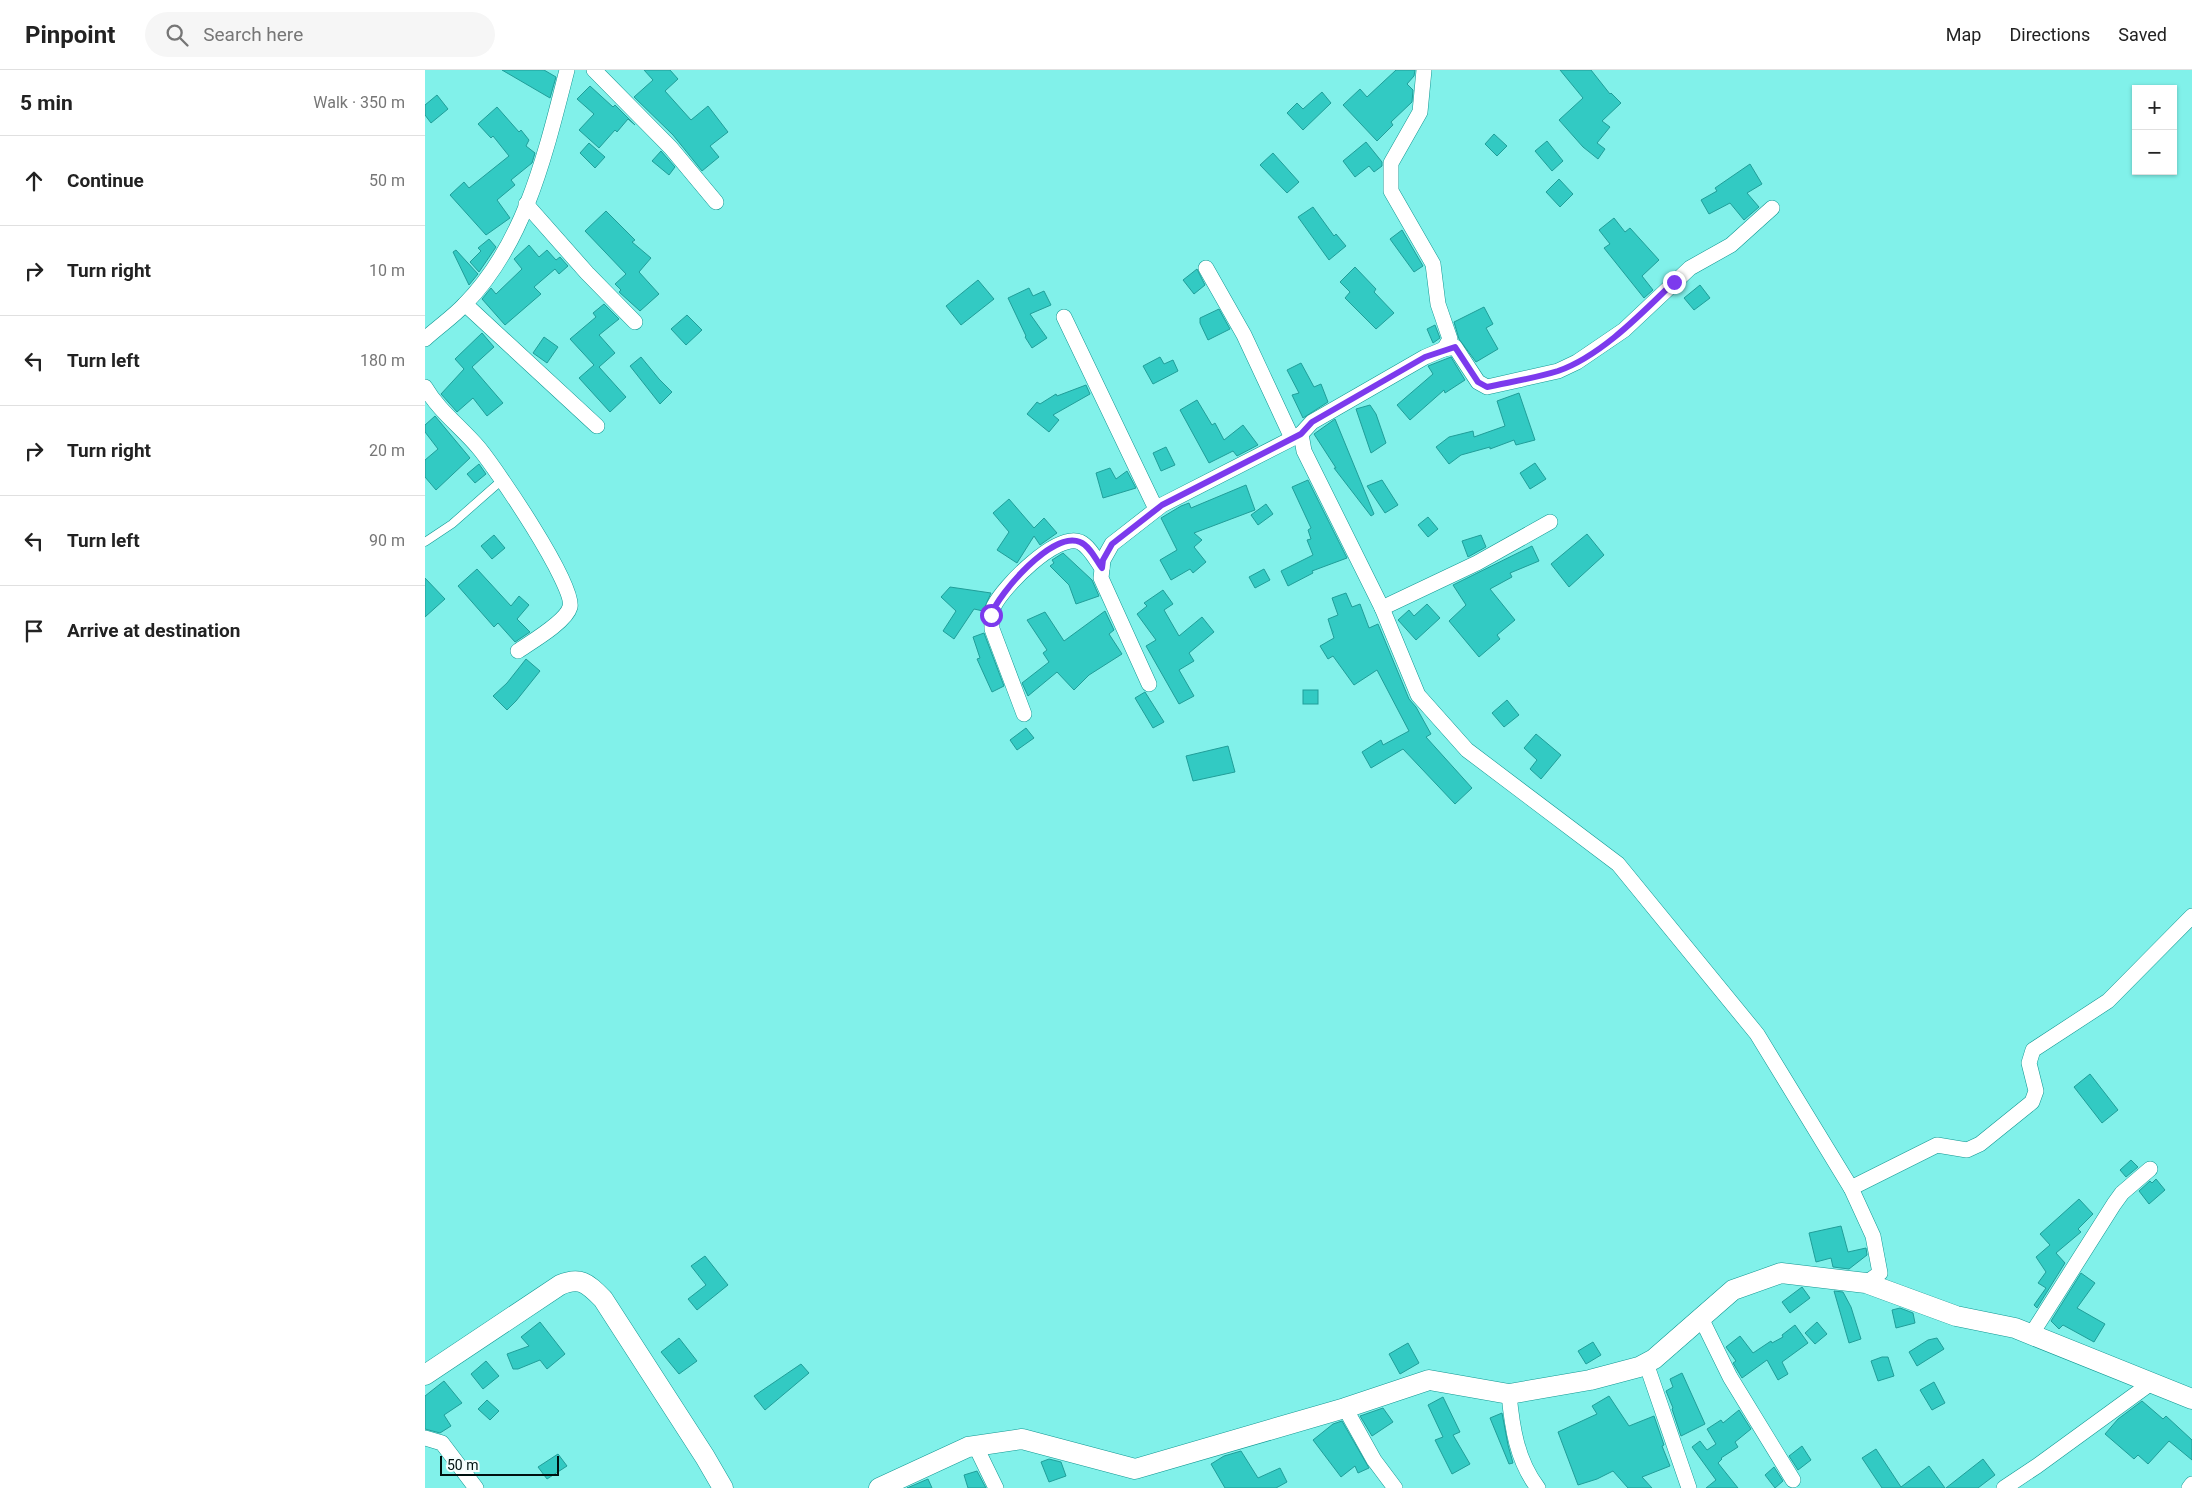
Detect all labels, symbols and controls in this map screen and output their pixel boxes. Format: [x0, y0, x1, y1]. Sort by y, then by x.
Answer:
search box [145, 12, 495, 57]
text: Pinpoint [25, 21, 115, 49]
icon: search [163, 21, 191, 49]
text: Search here [203, 23, 303, 46]
text: Map [1946, 24, 1981, 45]
text: Directions [2009, 24, 2090, 45]
text: Saved [2118, 24, 2167, 45]
map controls [2132, 85, 2177, 175]
button: + [2132, 85, 2177, 130]
text: 5 min [20, 91, 73, 115]
text: Walk · 350 m [313, 93, 405, 112]
button: − [2132, 130, 2177, 175]
icon: ahead [20, 167, 48, 195]
text: Continue [67, 169, 144, 192]
text: 50 m [369, 171, 405, 190]
icon: right [20, 257, 48, 285]
text: Turn right [67, 259, 151, 282]
text: 10 m [369, 261, 405, 280]
route end [1663, 271, 1686, 294]
icon: left [20, 347, 48, 375]
text: Turn left [67, 349, 140, 372]
text: 180 m [360, 351, 405, 370]
icon: right [20, 437, 48, 465]
text: Turn right [67, 439, 151, 462]
text: 20 m [369, 441, 405, 460]
icon: left [20, 527, 48, 555]
text: Turn left [67, 529, 140, 552]
text: 90 m [369, 531, 405, 550]
route start [980, 604, 1003, 627]
icon: arrive [20, 617, 48, 645]
text: Arrive at destination [67, 619, 240, 642]
scale bar [440, 1453, 559, 1476]
text: 50 m [447, 1457, 479, 1473]

